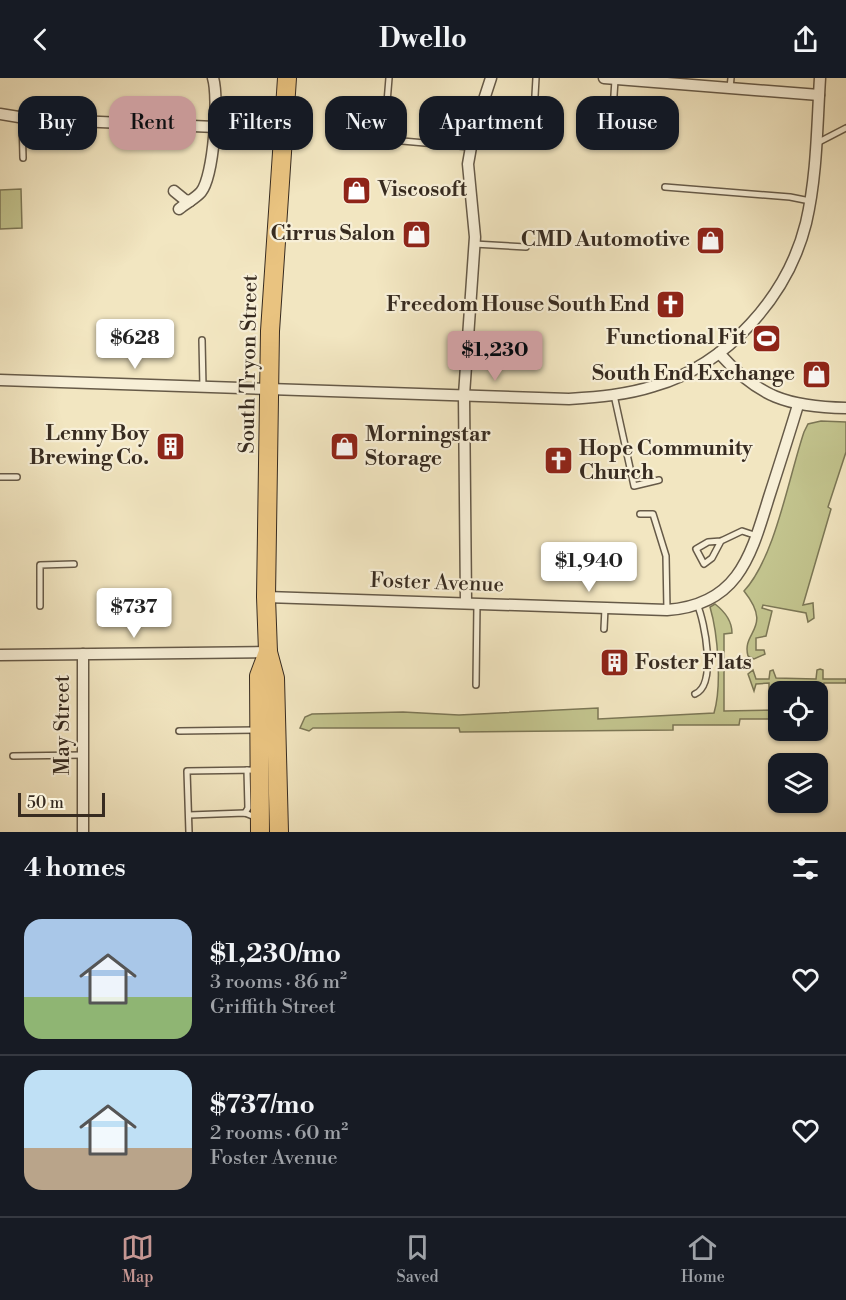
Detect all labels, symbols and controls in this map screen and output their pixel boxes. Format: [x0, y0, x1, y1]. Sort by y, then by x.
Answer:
text: Dwello [379, 22, 467, 56]
icon: back [24, 23, 57, 56]
icon: share [789, 23, 822, 56]
chip: Buy [18, 96, 97, 150]
chip: Rent [109, 96, 196, 150]
chip: Filters [208, 96, 313, 150]
chip: New [325, 96, 407, 150]
chip: Apartment [419, 96, 564, 150]
chip: House [576, 96, 679, 150]
shop icon: Viscosoft [341, 174, 373, 206]
place label: Viscosoft [377, 177, 468, 203]
shop icon: Cirrus Salon [400, 218, 432, 250]
place label: Cirrus Salon [271, 221, 395, 247]
shop icon: CMD Automotive [695, 224, 727, 256]
place label: CMD Automotive [521, 227, 690, 253]
street label: South Tryon Street [234, 273, 264, 454]
church icon: Freedom House South End [655, 289, 687, 321]
place label: Freedom House South End [386, 292, 650, 318]
pin: $628 [99, 319, 171, 370]
sports icon: Functional Fit [751, 322, 783, 354]
place label: Functional Fit [606, 325, 747, 351]
text: $628 [110, 326, 160, 351]
pin: $1,230 [446, 331, 544, 382]
text: $1,230 [462, 338, 528, 363]
shop icon: South End Exchange [800, 358, 832, 390]
place label: South End Exchange [592, 361, 795, 387]
place label: Lenny Boy Brewing Co. [29, 421, 149, 471]
place label: Morningstar Storage [365, 422, 491, 472]
building icon: Lenny Boy Brewing Co. [154, 430, 186, 462]
shop icon: Morningstar Storage [328, 431, 360, 463]
place label: Hope Community Church [579, 436, 753, 486]
church icon: Hope Community Church [542, 445, 574, 477]
pin: $1,940 [540, 542, 638, 593]
text: $1,940 [555, 549, 623, 574]
street label: Foster Avenue [370, 568, 504, 598]
pin: $737 [98, 588, 170, 639]
text: $737 [111, 595, 157, 620]
building icon: Foster Flats [598, 647, 630, 679]
place label: Foster Flats [635, 650, 752, 676]
street label: May Street [50, 674, 76, 775]
map controls [768, 681, 828, 813]
button: locate [768, 681, 828, 741]
button: layers [768, 753, 828, 813]
scale bar [18, 790, 105, 818]
text: 50 m [27, 793, 64, 813]
text: 4 homes [24, 852, 126, 884]
icon: filters [789, 852, 822, 885]
text: $1,230/mo [210, 938, 341, 970]
icon: home [72, 943, 144, 1015]
icon: heart [789, 963, 822, 996]
text: 3 rooms · 86 m² [210, 970, 347, 995]
text: Griffith Street [210, 995, 336, 1020]
text: $737/mo [210, 1089, 315, 1121]
icon: home [72, 1094, 144, 1166]
icon: heart [789, 1114, 822, 1147]
text: 2 rooms · 60 m² [210, 1121, 348, 1146]
text: Foster Avenue [210, 1146, 338, 1171]
tab: Map [121, 1231, 154, 1287]
tab: Saved [397, 1231, 439, 1287]
tab: Home [681, 1231, 725, 1287]

